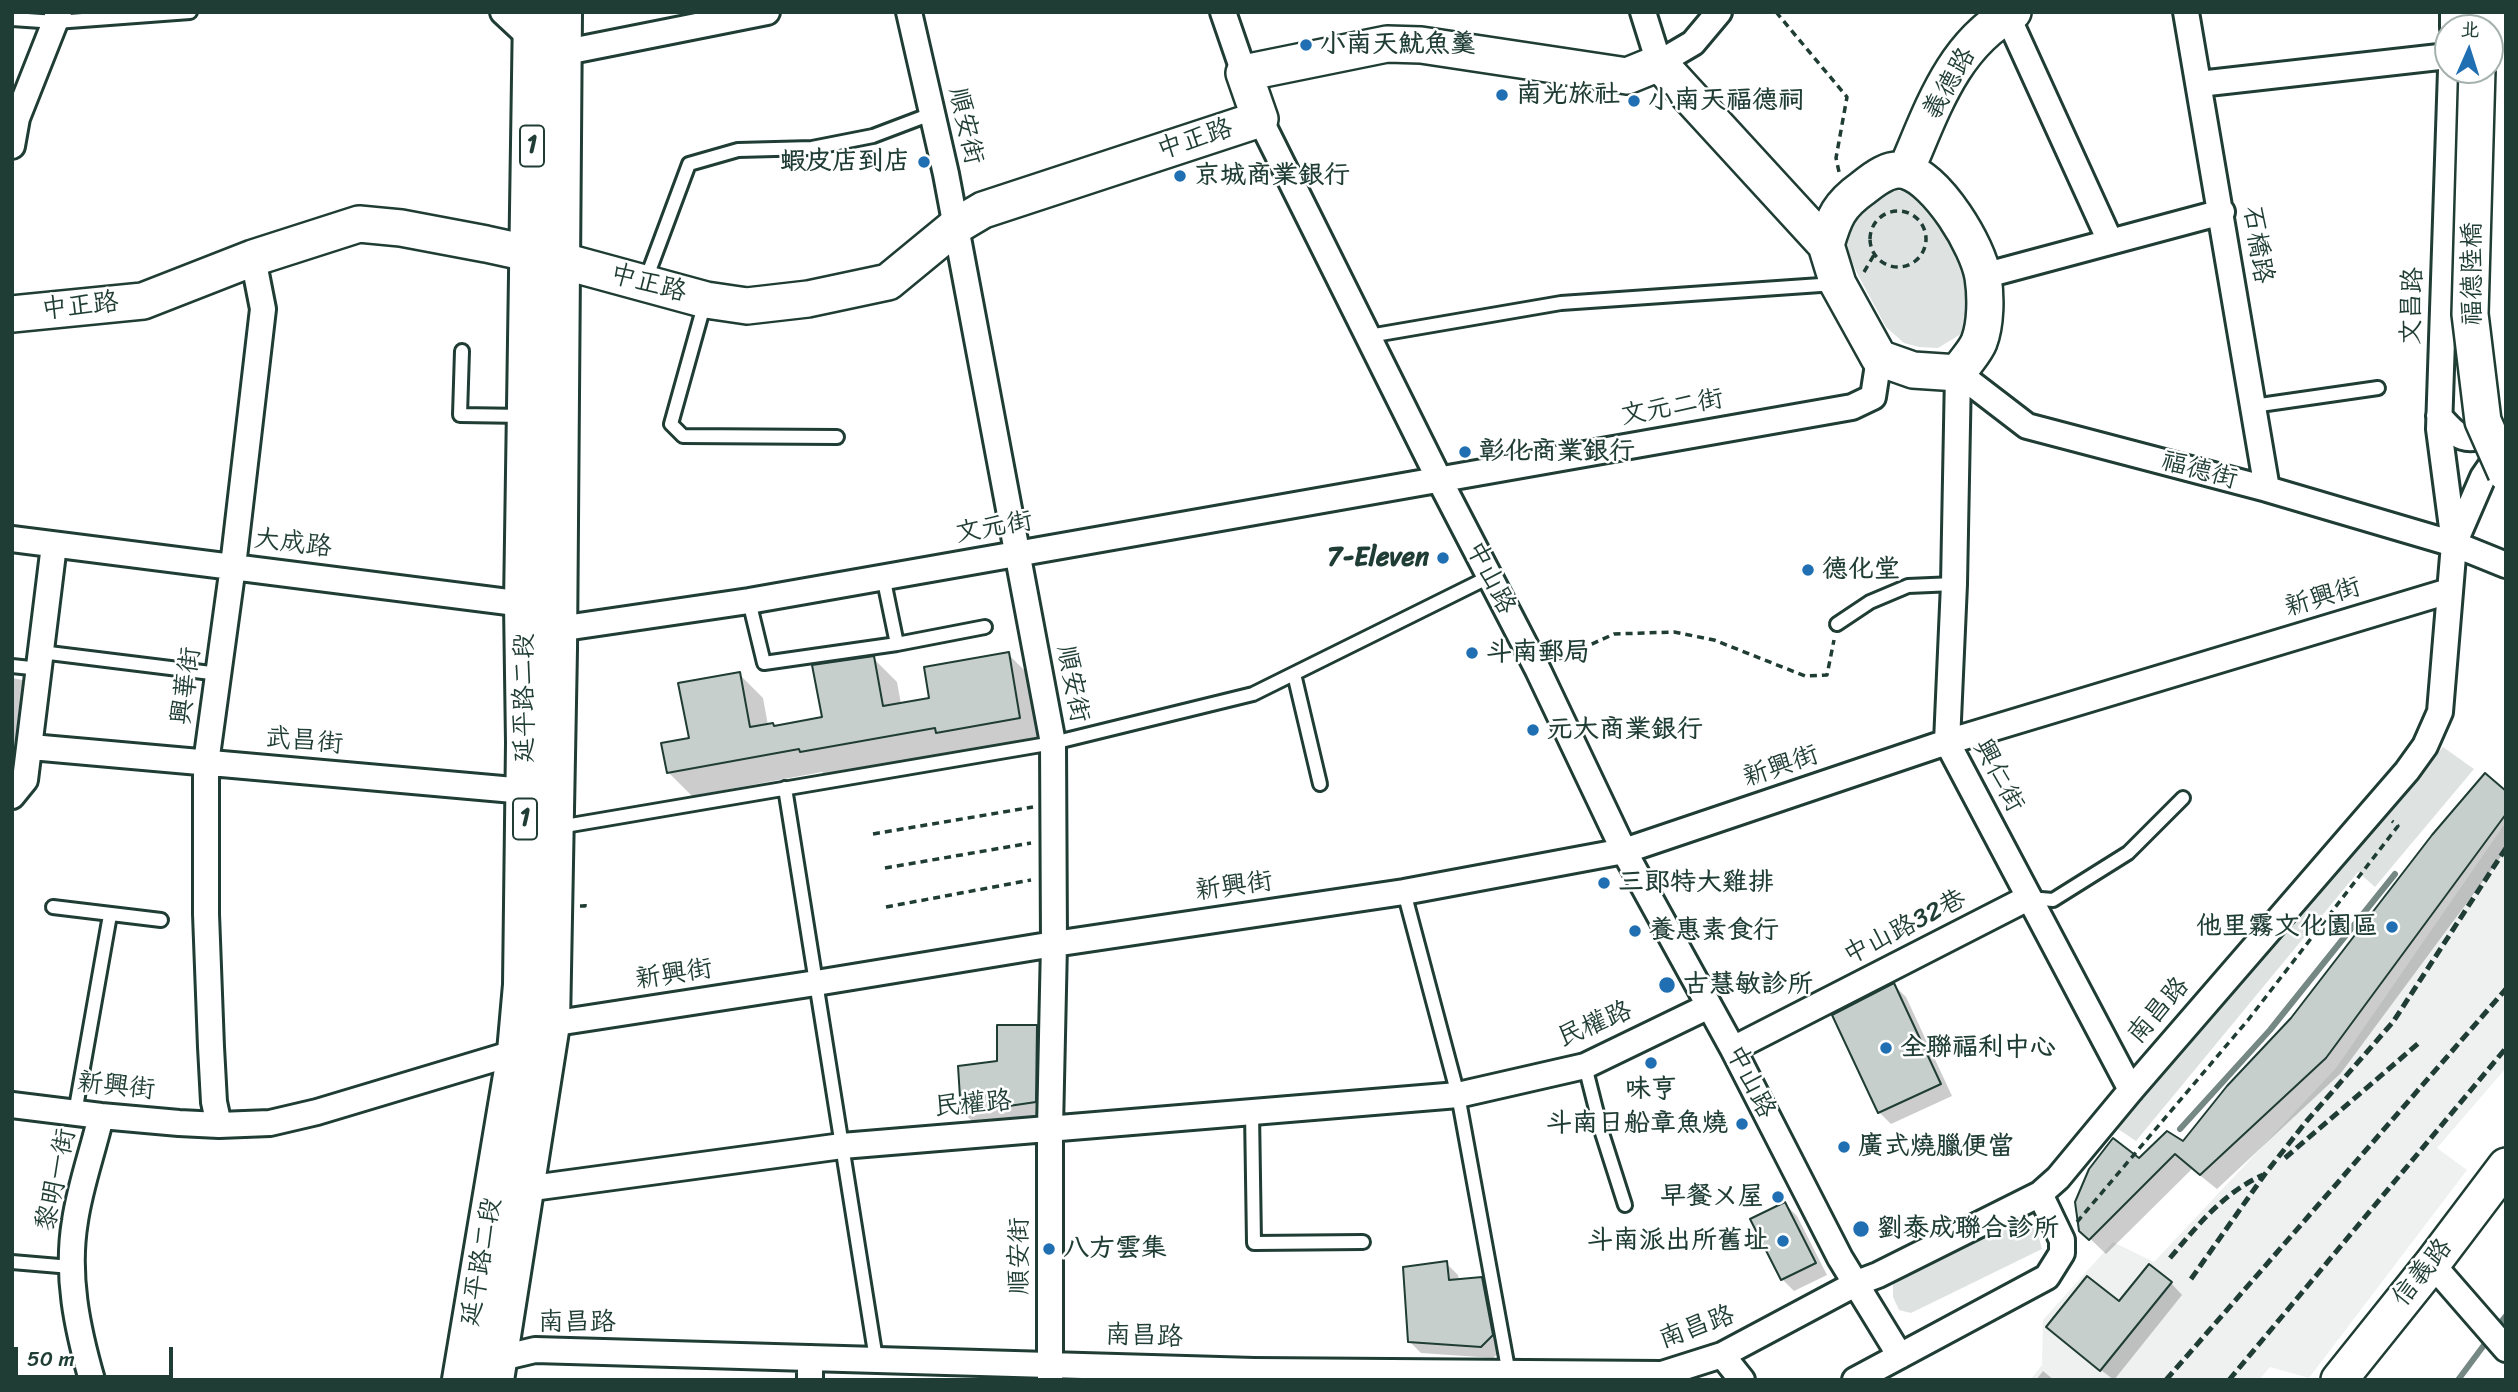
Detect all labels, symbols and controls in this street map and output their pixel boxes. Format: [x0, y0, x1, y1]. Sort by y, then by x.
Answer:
text: 北 [2460, 13, 2480, 47]
north arrow [2434, 14, 2504, 84]
place label: 小南天魷魚羹 [1320, 29, 1476, 61]
marker: 小南天魷魚羹 [1298, 37, 1314, 53]
street label: 義德路 [1917, 42, 1983, 126]
place label: 南光旅社 [1516, 79, 1620, 111]
street label: 順安街 [941, 84, 989, 168]
place label: 小南天福德祠 [1648, 85, 1804, 117]
marker: 南光旅社 [1494, 87, 1510, 103]
marker: 小南天福德祠 [1626, 93, 1642, 109]
street label: 中正路 [1153, 113, 1237, 167]
road number: 1 [520, 126, 544, 166]
place label: 蝦皮店到店 [780, 146, 910, 178]
marker: 蝦皮店到店 [916, 154, 932, 170]
place label: 京城商業銀行 [1194, 160, 1350, 192]
marker: 京城商業銀行 [1172, 168, 1188, 184]
street label: 石橋路 [2235, 204, 2279, 286]
street label: 福德陸橋 [2457, 222, 2489, 326]
street label: 中正路 [606, 259, 690, 309]
street label: 文昌路 [2396, 266, 2430, 346]
street label: 中正路 [40, 287, 120, 327]
street label: 文元二街 [1618, 384, 1726, 432]
place label: 彰化商業銀行 [1479, 436, 1635, 468]
marker: 彰化商業銀行 [1457, 444, 1473, 460]
street label: 福德街 [2157, 446, 2241, 496]
street label: 文元街 [953, 506, 1035, 550]
street label: 大成路 [252, 524, 334, 564]
street label: 中山路 [1458, 536, 1522, 620]
place label: 7-Eleven [1327, 542, 1429, 574]
marker: 7-Eleven [1435, 550, 1451, 566]
place label: 德化堂 [1822, 554, 1900, 586]
marker: 德化堂 [1800, 562, 1816, 578]
street label: 新興街 [2281, 572, 2365, 624]
street label: 延平路二段 [509, 633, 541, 763]
place label: 斗南郵局 [1486, 637, 1590, 669]
street label: 順安街 [1049, 643, 1095, 725]
street label: 興華街 [166, 645, 208, 727]
marker: 斗南郵局 [1464, 645, 1480, 661]
place label: 元大商業銀行 [1547, 714, 1703, 746]
marker: 元大商業銀行 [1525, 722, 1541, 738]
street label: 武昌街 [264, 723, 344, 761]
street label: 興仁街 [1966, 734, 2030, 818]
street label: 新興街 [1739, 740, 1823, 794]
road number: 1 [513, 798, 537, 840]
street label: 新興街 [1193, 866, 1275, 908]
place label: 三郎特大雞排 [1618, 867, 1774, 899]
marker: 三郎特大雞排 [1596, 875, 1612, 891]
street label: 中山路32巷 [1839, 884, 1971, 972]
place label: 他里霧文化園區 [2196, 911, 2378, 943]
place label: 養惠素食行 [1649, 915, 1779, 947]
marker: 他里霧文化園區 [2384, 919, 2400, 935]
marker: 養惠素食行 [1627, 923, 1643, 939]
street label: 新興街 [633, 953, 715, 997]
place label: 古慧敏診所 [1683, 969, 1813, 1001]
street label: 南昌路 [2122, 971, 2196, 1051]
marker: 古慧敏診所 [1657, 975, 1677, 995]
street label: 民權路 [1553, 995, 1637, 1055]
place label: 全聯福利中心 [1900, 1032, 2056, 1064]
street label: 中山路 [1718, 1040, 1782, 1124]
marker: 全聯福利中心 [1878, 1040, 1894, 1056]
marker: 味亨 [1643, 1055, 1659, 1071]
street label: 新興街 [76, 1067, 156, 1107]
place label: 味亨 [1625, 1074, 1677, 1106]
street label: 民權路 [933, 1086, 1013, 1124]
place label: 斗南日船章魚燒 [1546, 1108, 1728, 1140]
marker: 斗南日船章魚燒 [1734, 1116, 1750, 1132]
street label: 黎明一街 [31, 1126, 83, 1234]
place label: 廣式燒臘便當 [1858, 1131, 2014, 1163]
marker: 廣式燒臘便當 [1836, 1139, 1852, 1155]
place label: 早餐ㄨ屋 [1660, 1181, 1764, 1213]
marker: 早餐ㄨ屋 [1770, 1189, 1786, 1205]
street label: 延平路二段 [455, 1195, 509, 1329]
place label: 劉泰成聯合診所 [1877, 1213, 2059, 1245]
street label: 順安街 [1004, 1217, 1036, 1295]
marker: 劉泰成聯合診所 [1851, 1219, 1871, 1239]
place label: 斗南派出所舊址 [1587, 1225, 1769, 1257]
place label: 八方雲集 [1063, 1233, 1167, 1265]
marker: 斗南派出所舊址 [1775, 1233, 1791, 1249]
street label: 信義路 [2386, 1233, 2460, 1313]
marker: 八方雲集 [1041, 1241, 1057, 1257]
street label: 南昌路 [1655, 1300, 1739, 1356]
street label: 南昌路 [538, 1307, 616, 1339]
street label: 南昌路 [1104, 1320, 1184, 1354]
scale bar [18, 1332, 177, 1376]
text: 50 m [27, 1340, 75, 1378]

